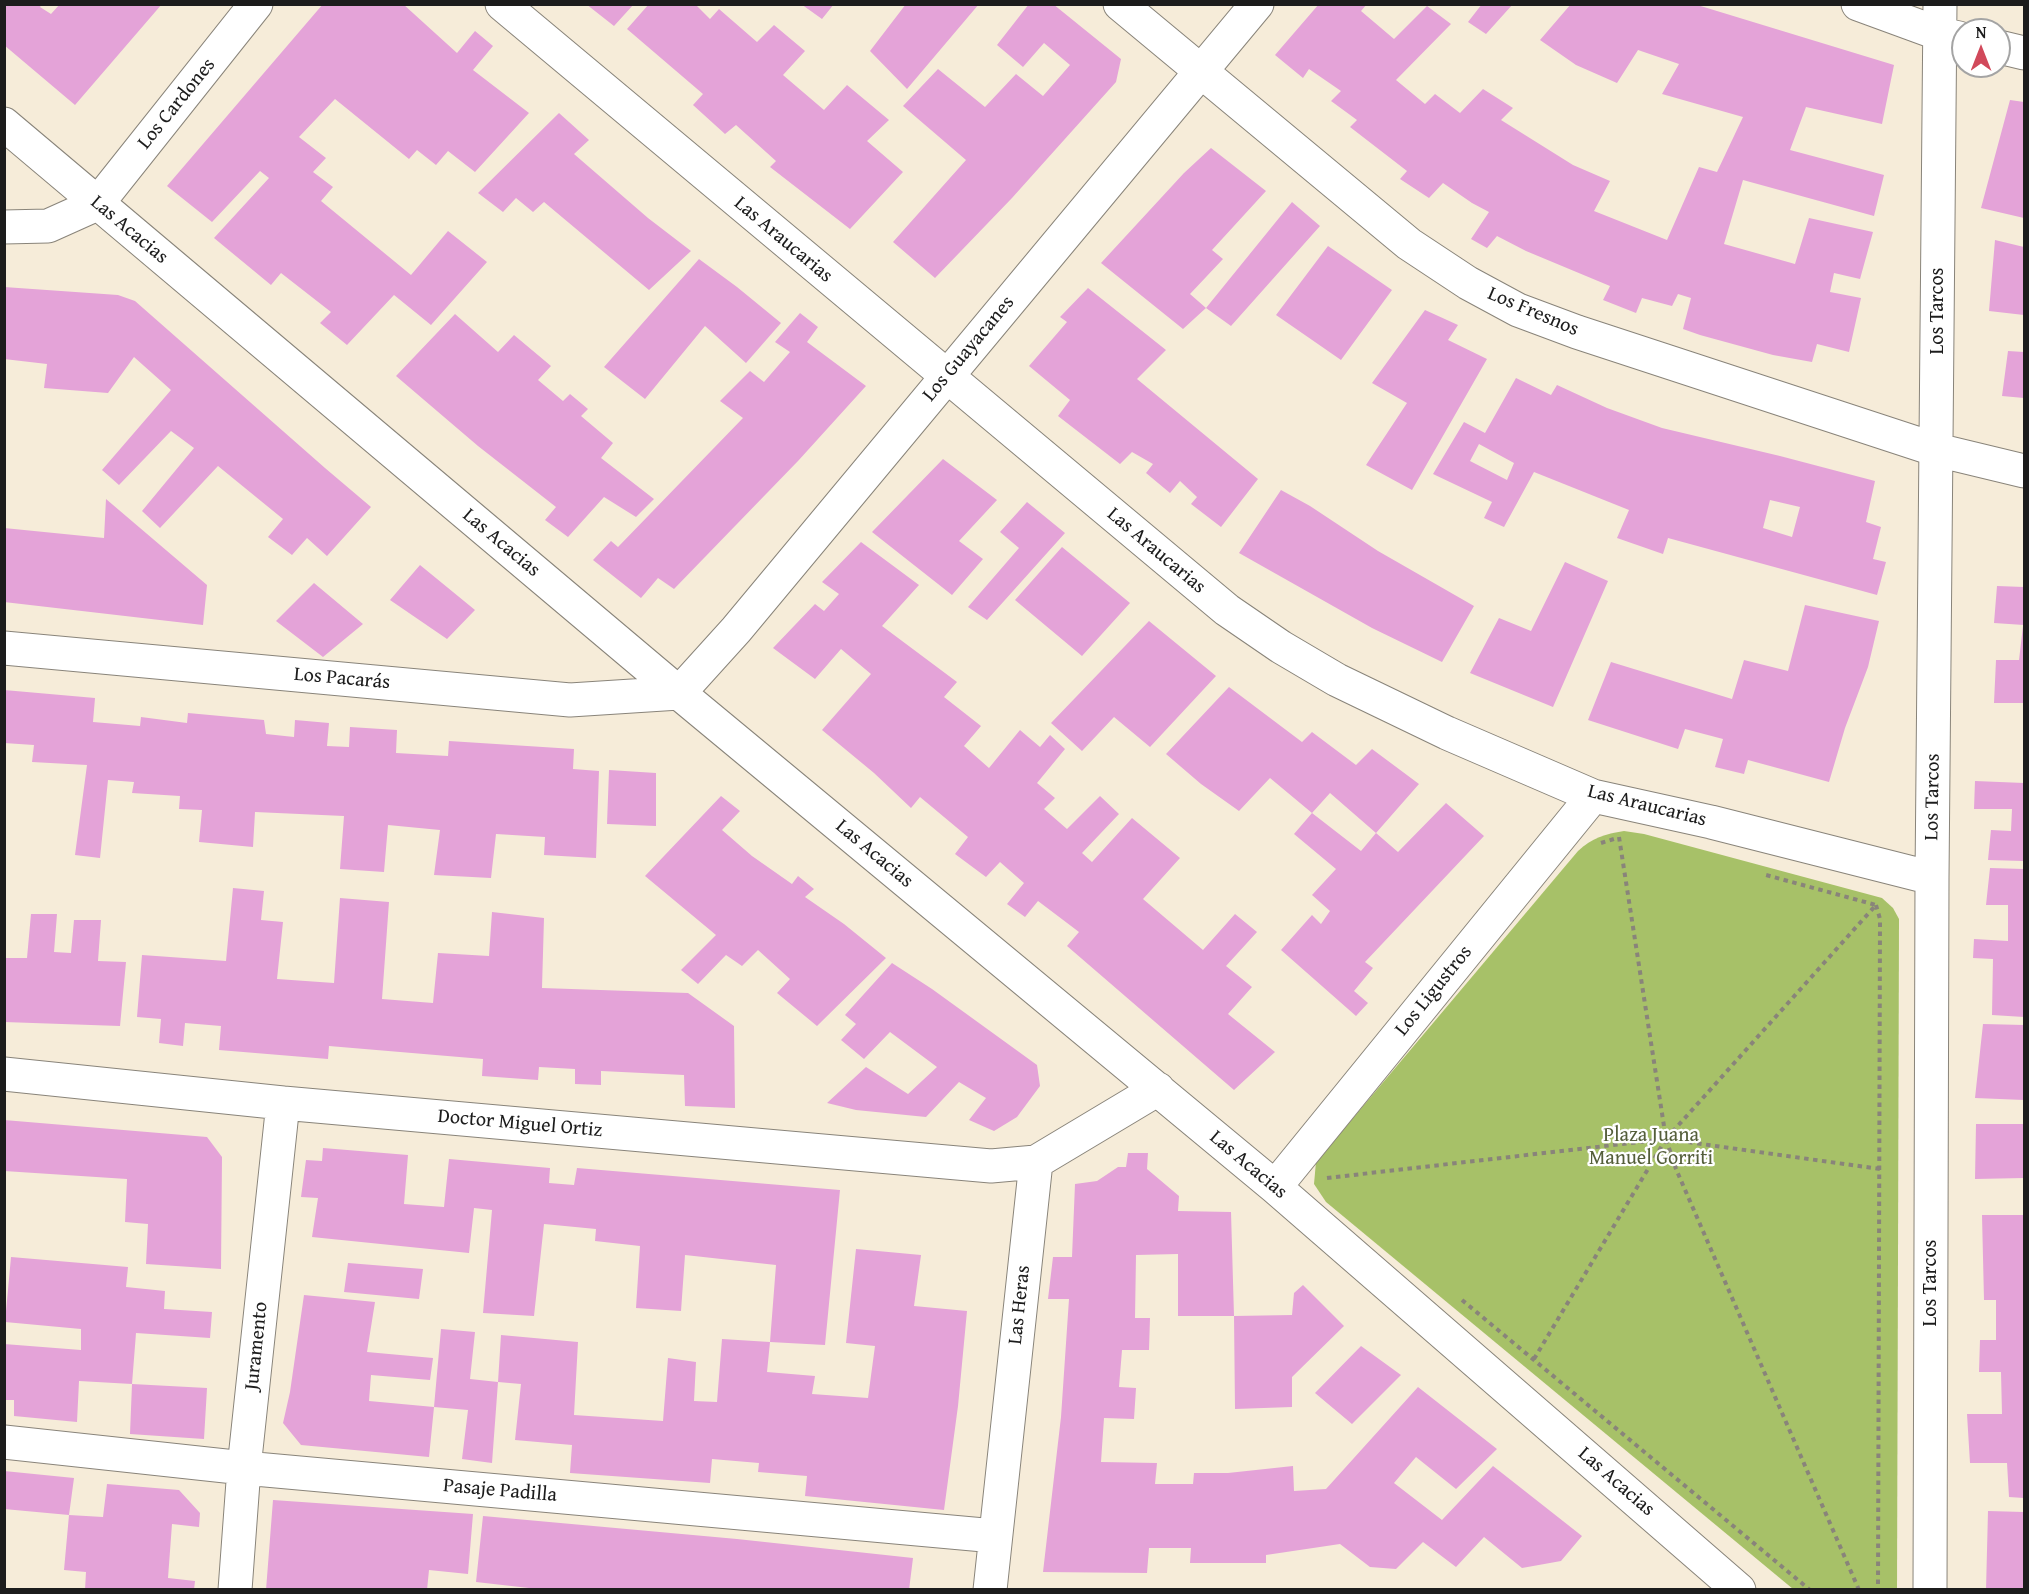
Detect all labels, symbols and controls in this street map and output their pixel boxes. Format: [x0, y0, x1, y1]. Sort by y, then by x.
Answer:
north arrow [1951, 18, 2011, 78]
text: N [1976, 20, 1986, 44]
street label: Los Cardones [133, 54, 221, 154]
street label: Las Acacias [85, 191, 173, 269]
street label: Las Araucarias [729, 192, 837, 288]
street label: Los Tarcos [1926, 267, 1950, 355]
street label: Los Fresnos [1484, 282, 1582, 342]
street label: Los Guayacanes [918, 291, 1020, 407]
street label: Las Araucarias [1102, 503, 1210, 599]
street label: Las Acacias [457, 504, 545, 582]
street label: Los Pacarás [293, 663, 391, 695]
street label: Los Tarcos [1920, 753, 1946, 841]
street label: Las Araucarias [1585, 780, 1709, 832]
street label: Las Acacias [830, 815, 918, 893]
street label: Los Ligustros [1390, 941, 1478, 1041]
street label: Doctor Miguel Ortiz [437, 1105, 603, 1143]
park label: Plaza Juana Manuel Gorriti [1589, 1124, 1713, 1171]
street label: Las Acacias [1204, 1126, 1292, 1204]
street label: Los Tarcos [1919, 1239, 1943, 1327]
street label: Las Heras [1004, 1264, 1036, 1346]
street label: Juramento [240, 1301, 274, 1391]
street label: Las Acacias [1573, 1442, 1659, 1522]
street label: Pasaje Padilla [442, 1474, 558, 1508]

